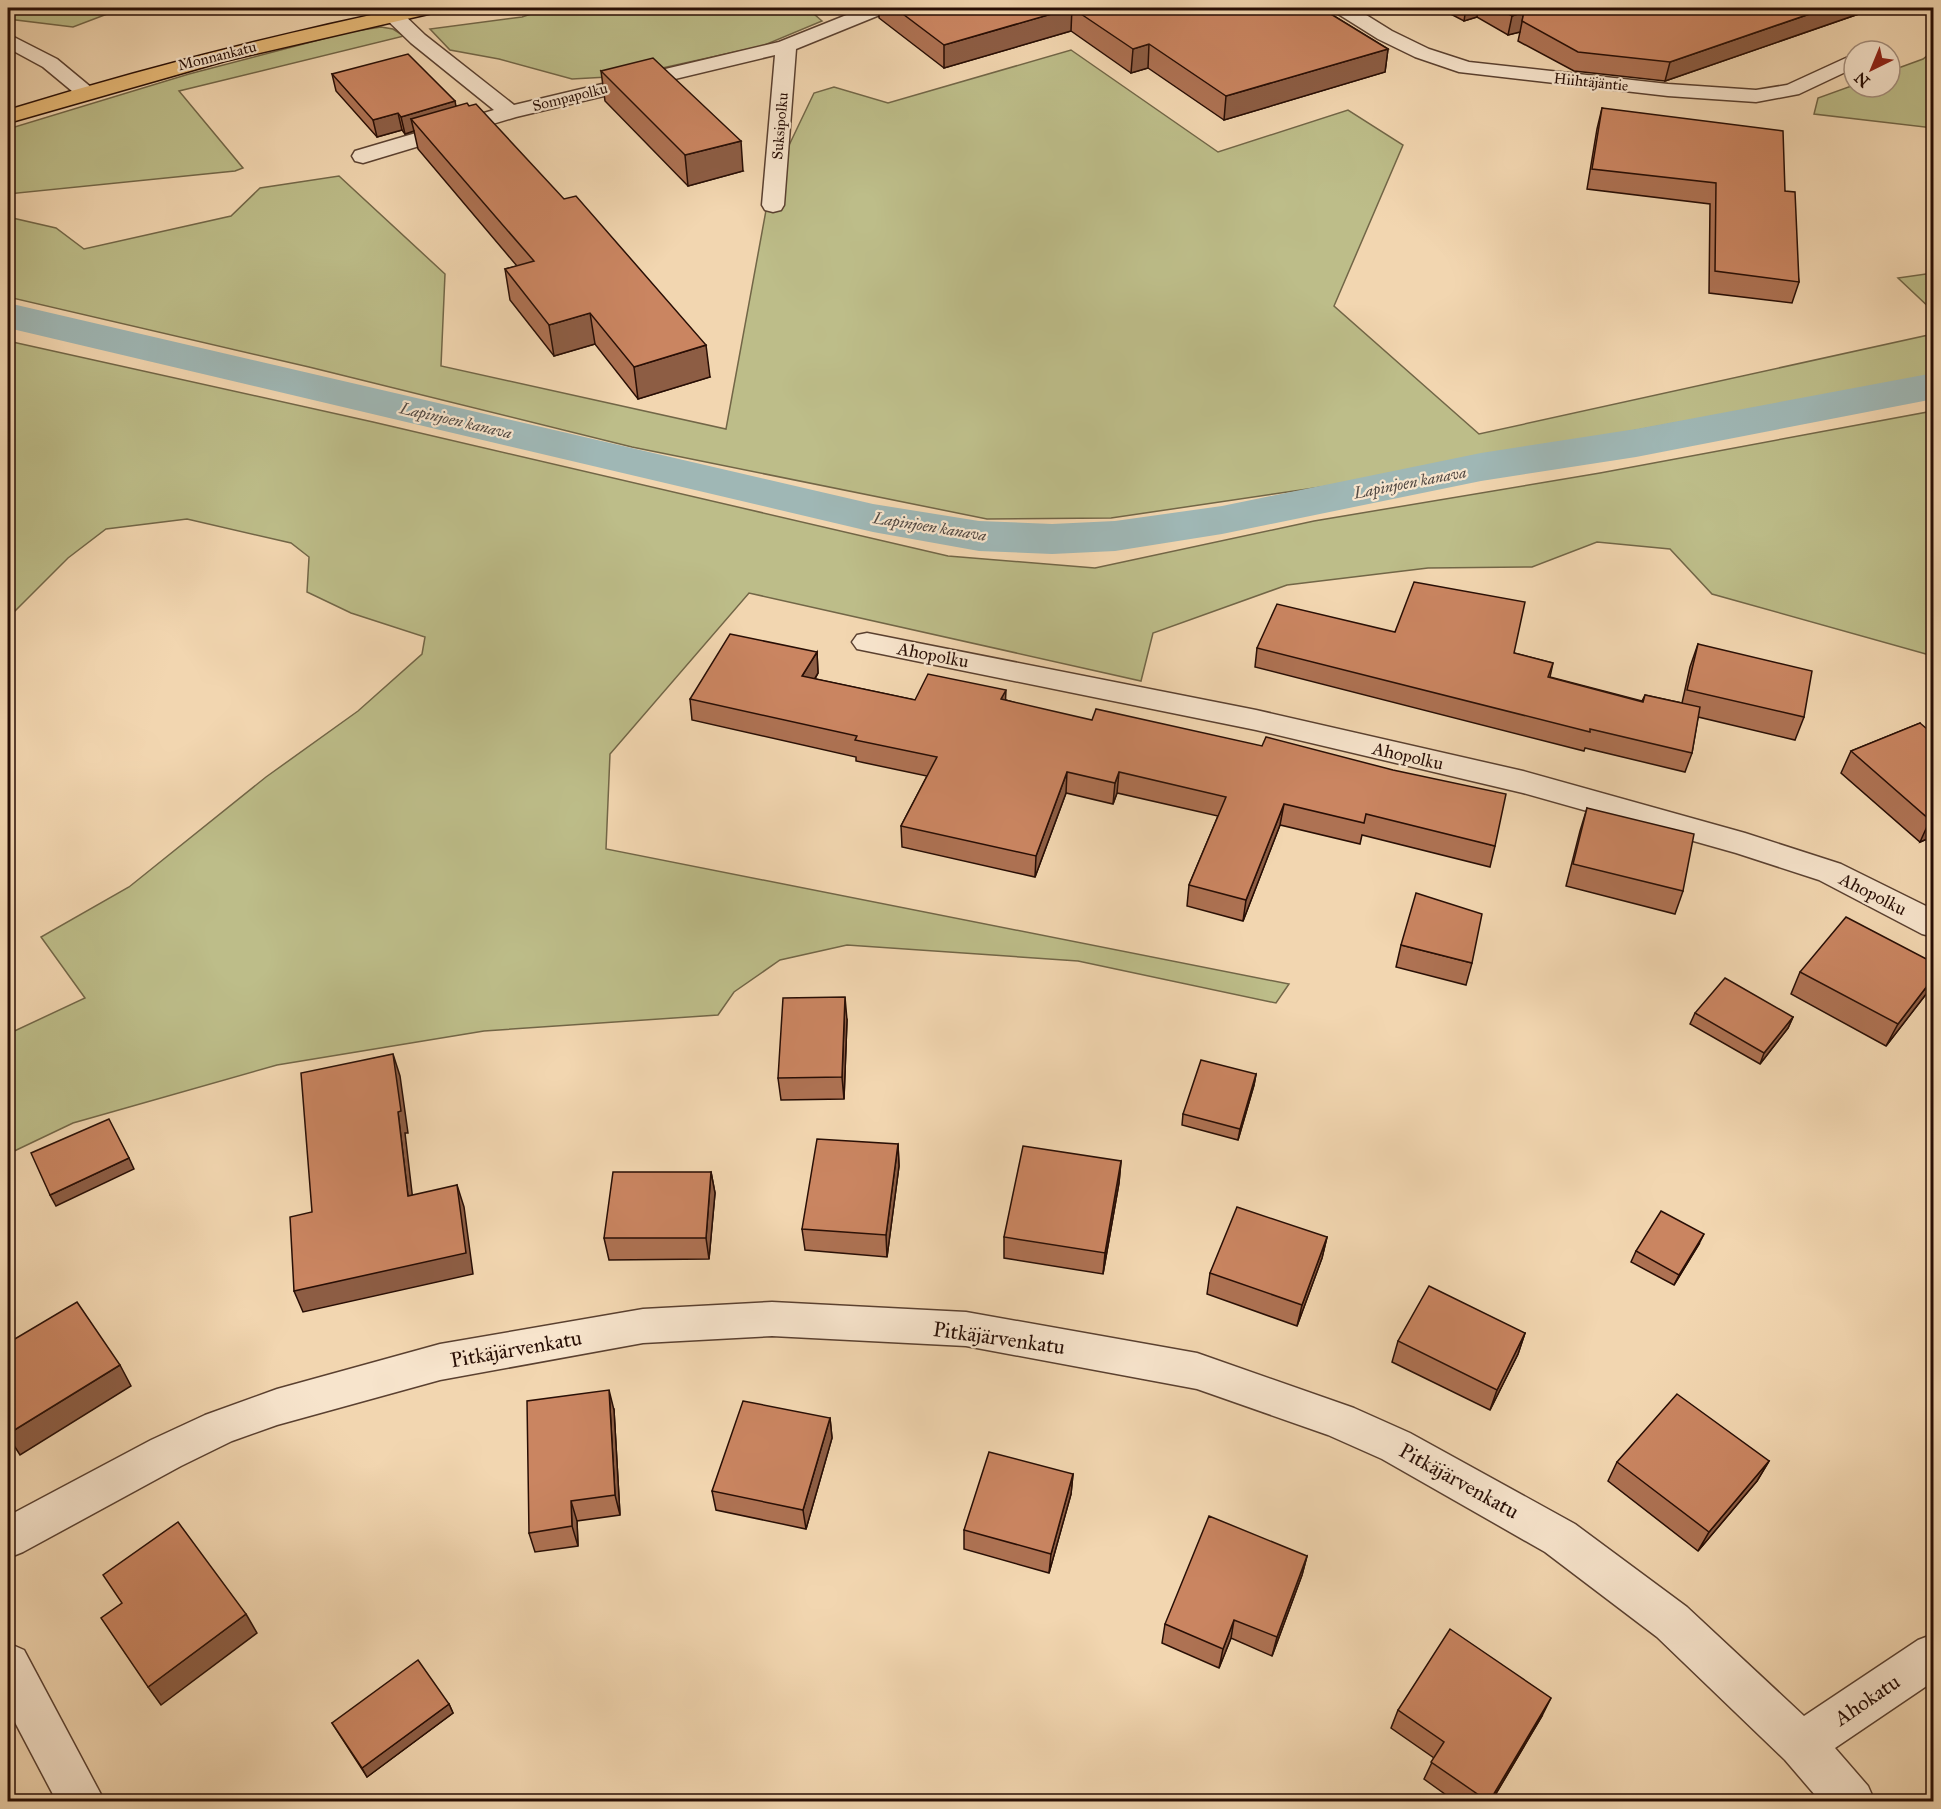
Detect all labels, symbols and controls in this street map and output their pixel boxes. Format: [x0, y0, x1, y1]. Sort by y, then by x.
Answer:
street label: Monnankatu [176, 38, 258, 74]
north arrow [1842, 39, 1902, 99]
text: N [1850, 68, 1874, 91]
street label: Hiihtäjäntie [1553, 69, 1629, 95]
street label: Sompapolku [531, 79, 609, 115]
street label: Suksipolku [768, 92, 792, 160]
water label: Lapinjoen kanava [397, 398, 514, 444]
water label: Lapinjoen kanava [1351, 462, 1469, 504]
water label: Lapinjoen kanava [871, 508, 988, 546]
street label: Ahopolku [894, 637, 971, 673]
street label: Ahopolku [1369, 737, 1446, 775]
street label: Ahopolku [1835, 867, 1911, 920]
street label: Pitkäjärvenkatu [931, 1316, 1067, 1360]
street label: Pitkäjärvenkatu [448, 1325, 584, 1373]
street label: Pitkäjärvenkatu [1395, 1437, 1523, 1525]
street label: Ahokatu [1828, 1669, 1905, 1732]

